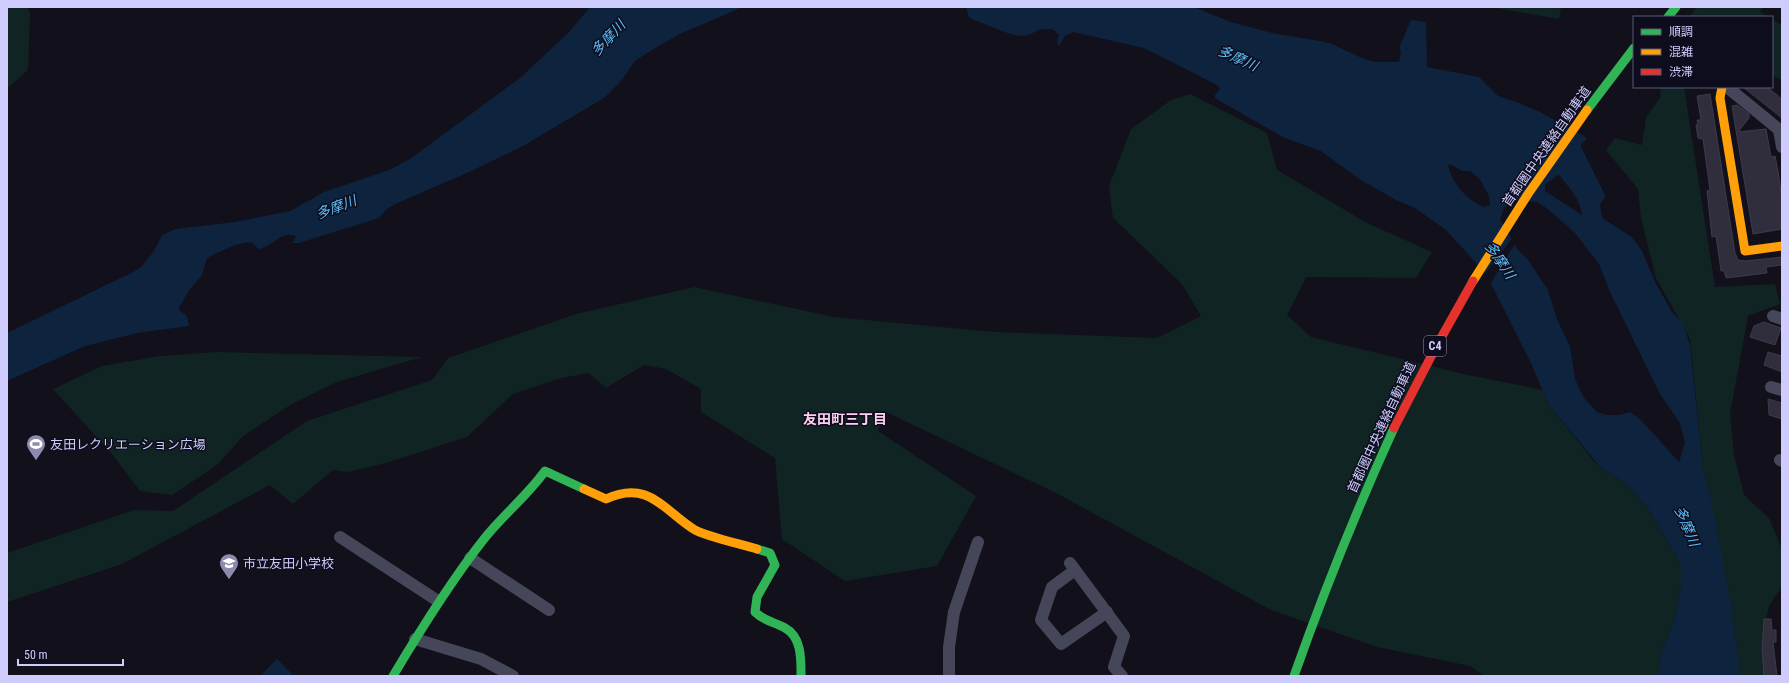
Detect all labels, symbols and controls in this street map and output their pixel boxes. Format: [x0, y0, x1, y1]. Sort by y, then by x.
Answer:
water label: 多摩川 [588, 16, 630, 59]
legend [1633, 16, 1773, 88]
text: 順調 [1669, 25, 1693, 39]
water label: 多摩川 [1216, 42, 1262, 75]
text: 混雑 [1669, 45, 1693, 59]
text: 渋滞 [1669, 65, 1693, 79]
street label: 首都圏中央連絡自動車道 [1499, 83, 1594, 209]
water label: 多摩川 [314, 191, 360, 222]
water label: 多摩川 [1482, 238, 1519, 284]
road number: C4 [1424, 336, 1446, 356]
street label: 首都圏中央連絡自動車道 [1344, 359, 1418, 495]
district label: 友田町三丁目 [803, 411, 887, 427]
sports icon: 友田レクリエーション広場 [25, 433, 47, 461]
place label: 友田レクリエーション広場 [50, 437, 206, 452]
water label: 多摩川 [1671, 504, 1703, 550]
school or university icon: 市立友田小学校 [218, 552, 240, 580]
place label: 市立友田小学校 [243, 556, 334, 571]
scale bar [18, 641, 123, 667]
text: 50 m [24, 648, 48, 662]

